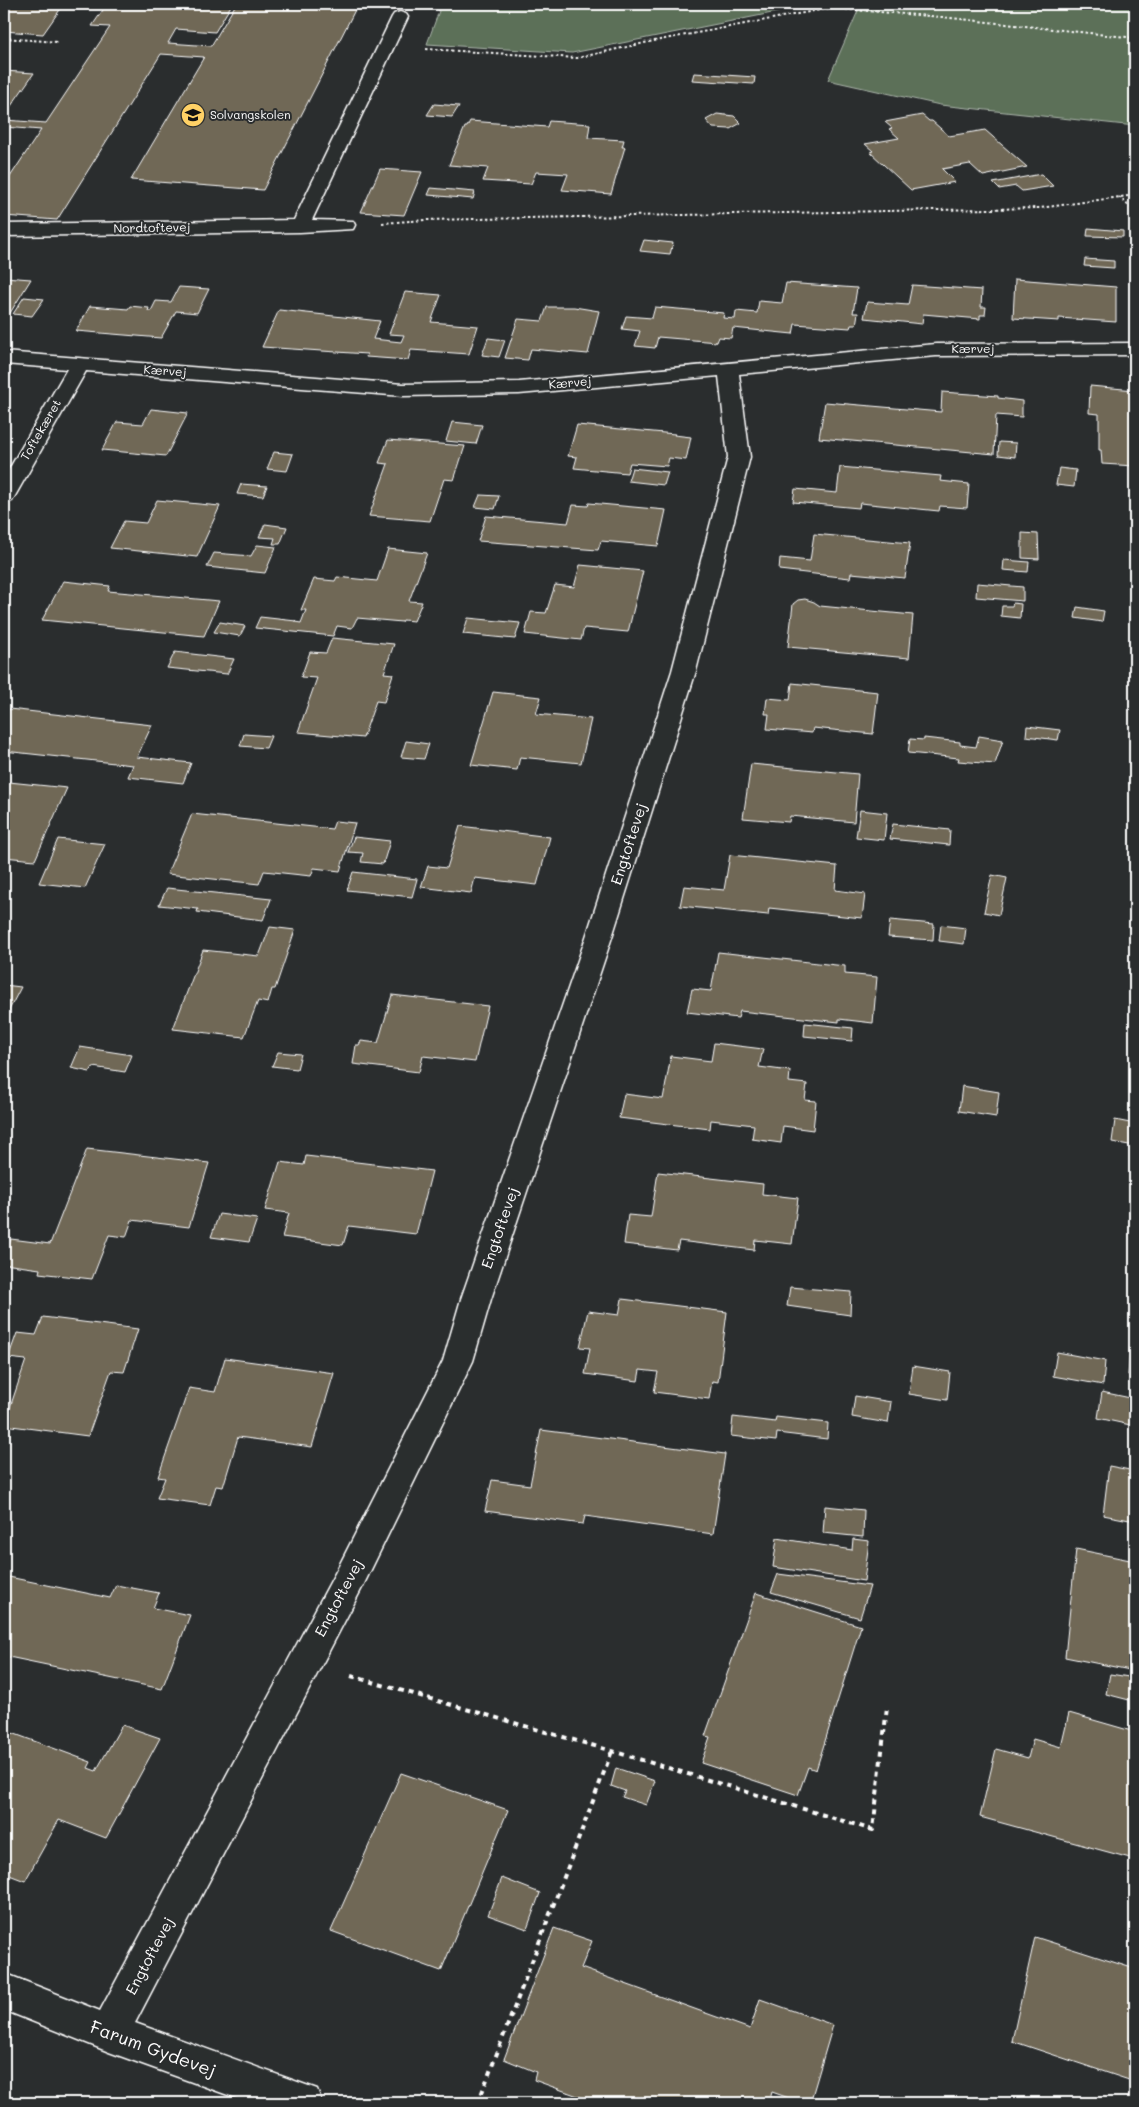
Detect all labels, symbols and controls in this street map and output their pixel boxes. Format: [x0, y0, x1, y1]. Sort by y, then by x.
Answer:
school or university icon: Solvangskolen [180, 102, 206, 128]
place label: Solvangskolen [210, 106, 291, 122]
street label: Nordtoftevej [113, 218, 191, 236]
street label: Kærvej [951, 340, 995, 356]
street label: Kærvej [143, 361, 187, 379]
street label: Kærvej [548, 372, 592, 392]
street label: Toftekæret [16, 396, 64, 463]
street label: Engtoftevej [605, 800, 651, 887]
street label: Engtoftevej [476, 1184, 522, 1271]
street label: Engtoftevej [309, 1555, 367, 1640]
street label: Engtoftevej [120, 1913, 178, 1998]
street label: Farum Gydevej [87, 2014, 220, 2082]

